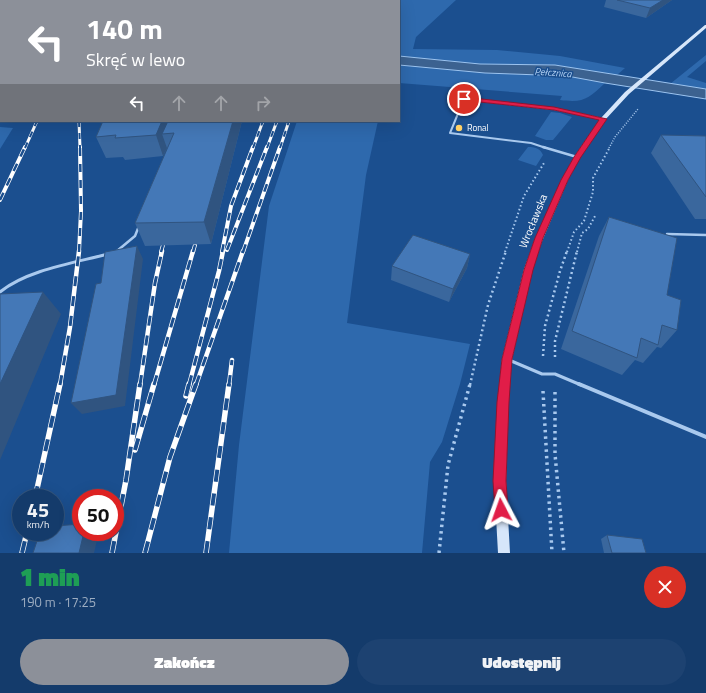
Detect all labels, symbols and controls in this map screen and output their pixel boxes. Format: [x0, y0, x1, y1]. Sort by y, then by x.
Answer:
text: 140 m [86, 7, 163, 50]
icon: left [20, 16, 72, 68]
text: Skręć w lewo [86, 46, 185, 73]
water label: Pełcznica [534, 64, 573, 81]
pin [447, 82, 481, 116]
icon: arrive [453, 88, 475, 110]
icon: left [126, 92, 148, 114]
icon: ahead [168, 92, 190, 114]
icon: ahead [210, 92, 232, 114]
icon: right [252, 92, 274, 114]
place label: Ronal [467, 121, 489, 134]
marker: Ronal [454, 123, 464, 133]
street label: Wrocławska [515, 191, 551, 250]
speed limit sign: 50 [72, 489, 124, 541]
position arrow [480, 489, 522, 531]
text: 45 [27, 494, 49, 525]
text: km/h [27, 517, 49, 532]
text: 1 min [20, 559, 80, 595]
button: close [644, 566, 686, 608]
text: 190 m · 17:25 [20, 592, 96, 612]
button: Zakończ [20, 639, 349, 685]
button: Udostępnij [357, 639, 686, 685]

